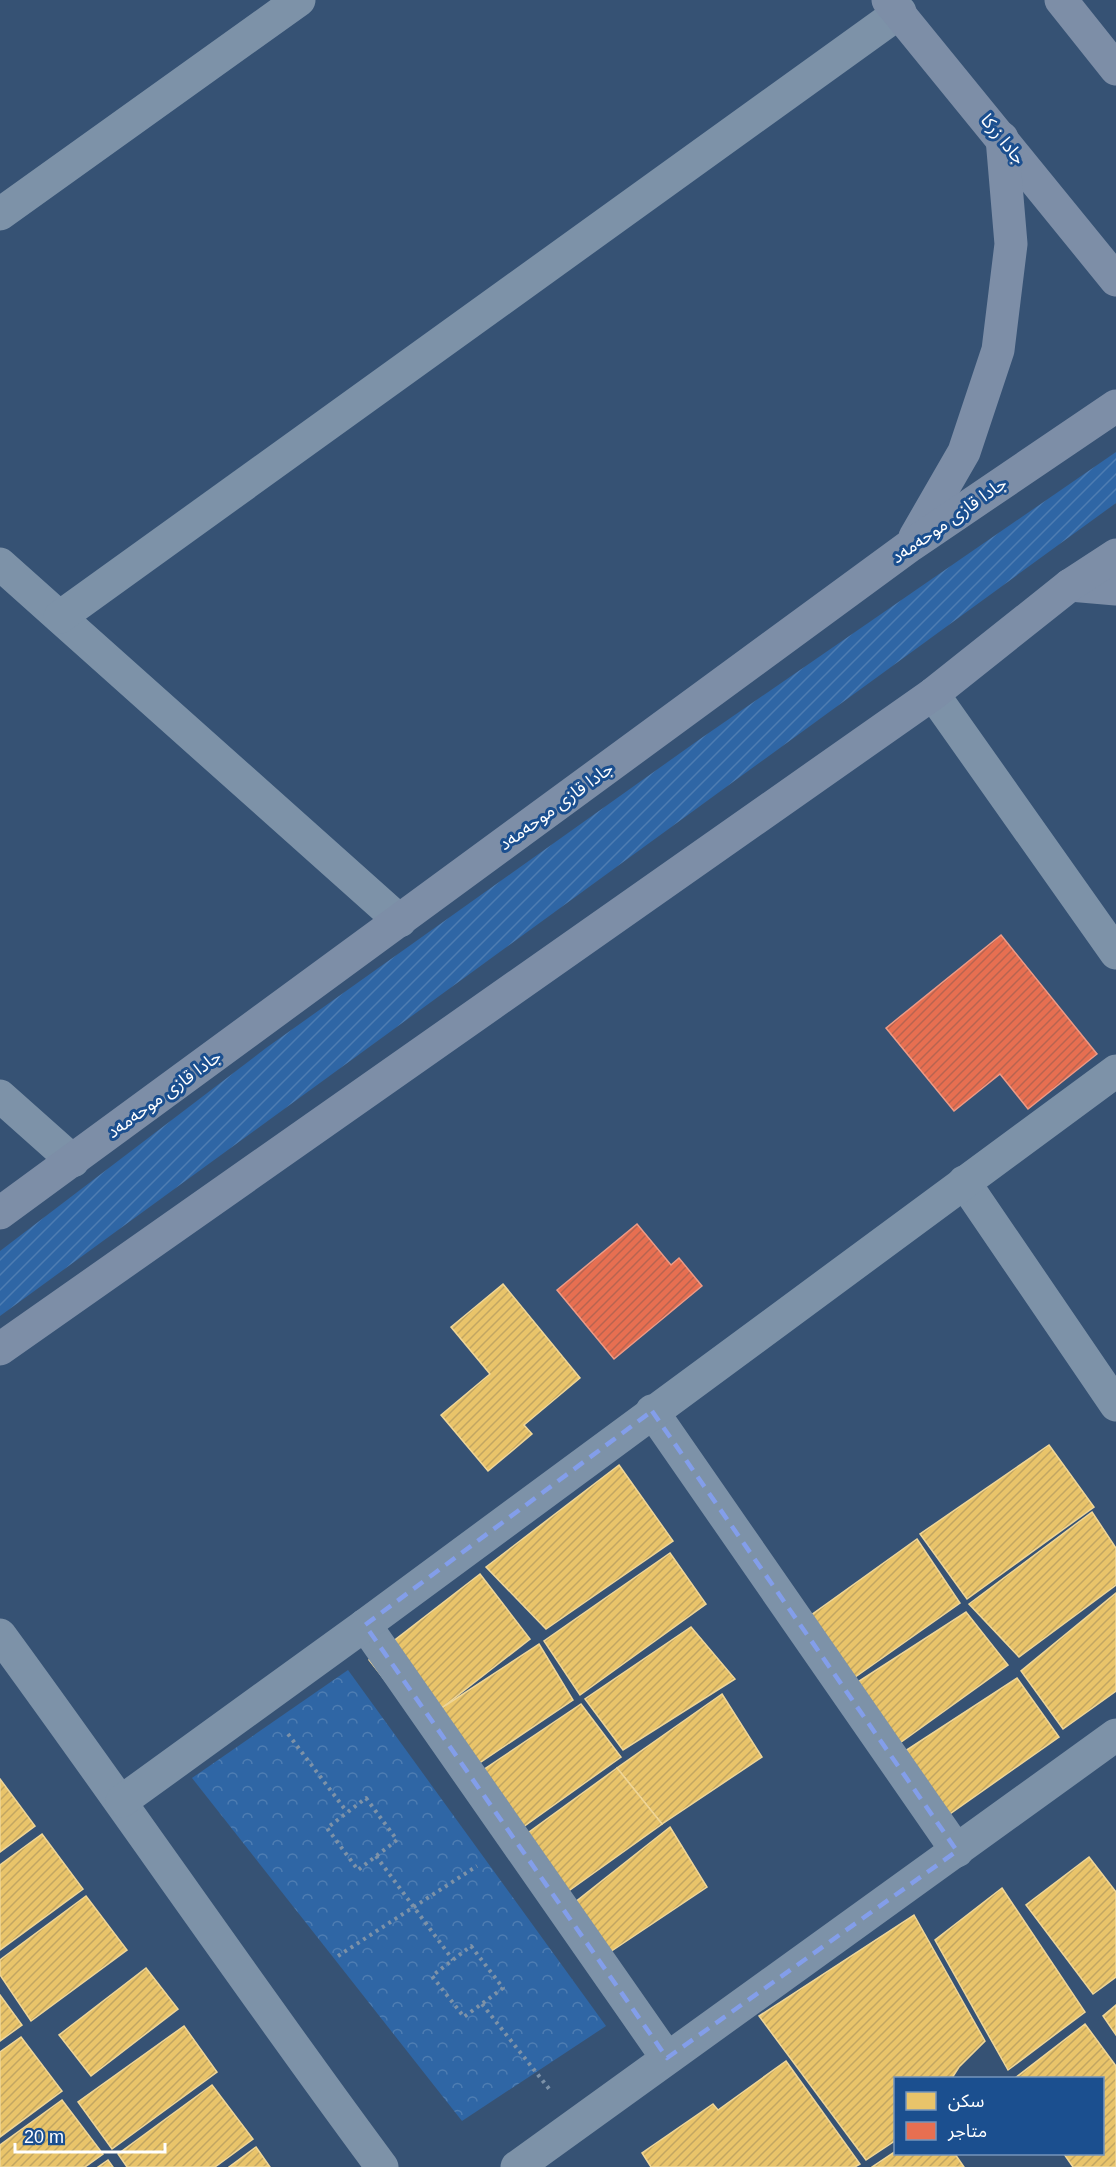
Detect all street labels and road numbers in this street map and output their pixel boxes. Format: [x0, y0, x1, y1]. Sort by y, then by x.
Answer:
street label: جادا زرکا [976, 110, 1029, 169]
street label: جادا قازی موحەمەد [887, 473, 1011, 568]
street label: جادا قازی موحەمەد [495, 758, 618, 855]
street label: جادا قازی موحەمەد [103, 1046, 226, 1143]

